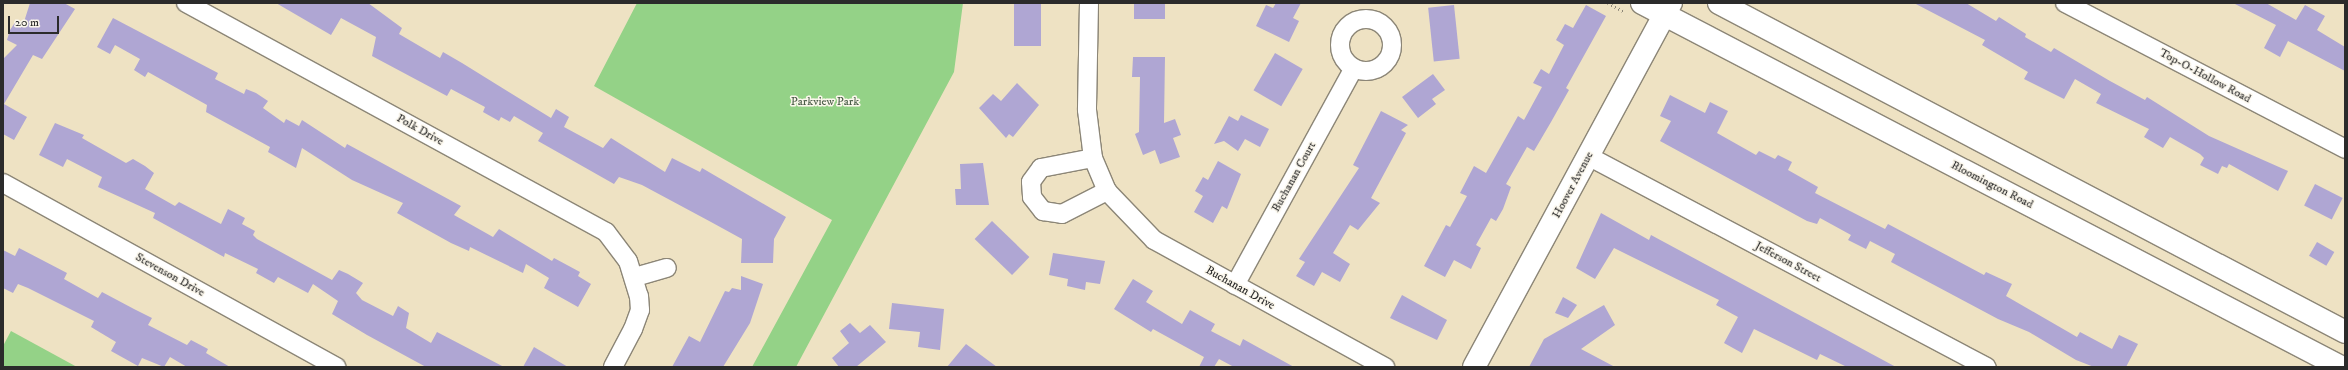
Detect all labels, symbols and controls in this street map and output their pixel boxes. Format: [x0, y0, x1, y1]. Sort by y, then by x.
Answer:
scale bar [10, 8, 61, 34]
text: 20 m [15, 15, 39, 30]
street label: Top-O-Hollow Road [2157, 46, 2253, 106]
park label: Parkview Park [791, 95, 859, 109]
street label: Polk Drive [394, 111, 446, 149]
street label: Buchanan Court [1269, 139, 1319, 215]
street label: Hoover Avenue [1549, 149, 1597, 221]
street label: Bloomington Road [1948, 158, 2036, 212]
street label: Jefferson Street [1753, 239, 1823, 285]
street label: Stevenson Drive [133, 250, 207, 300]
street label: Buchanan Drive [1203, 263, 1277, 313]

